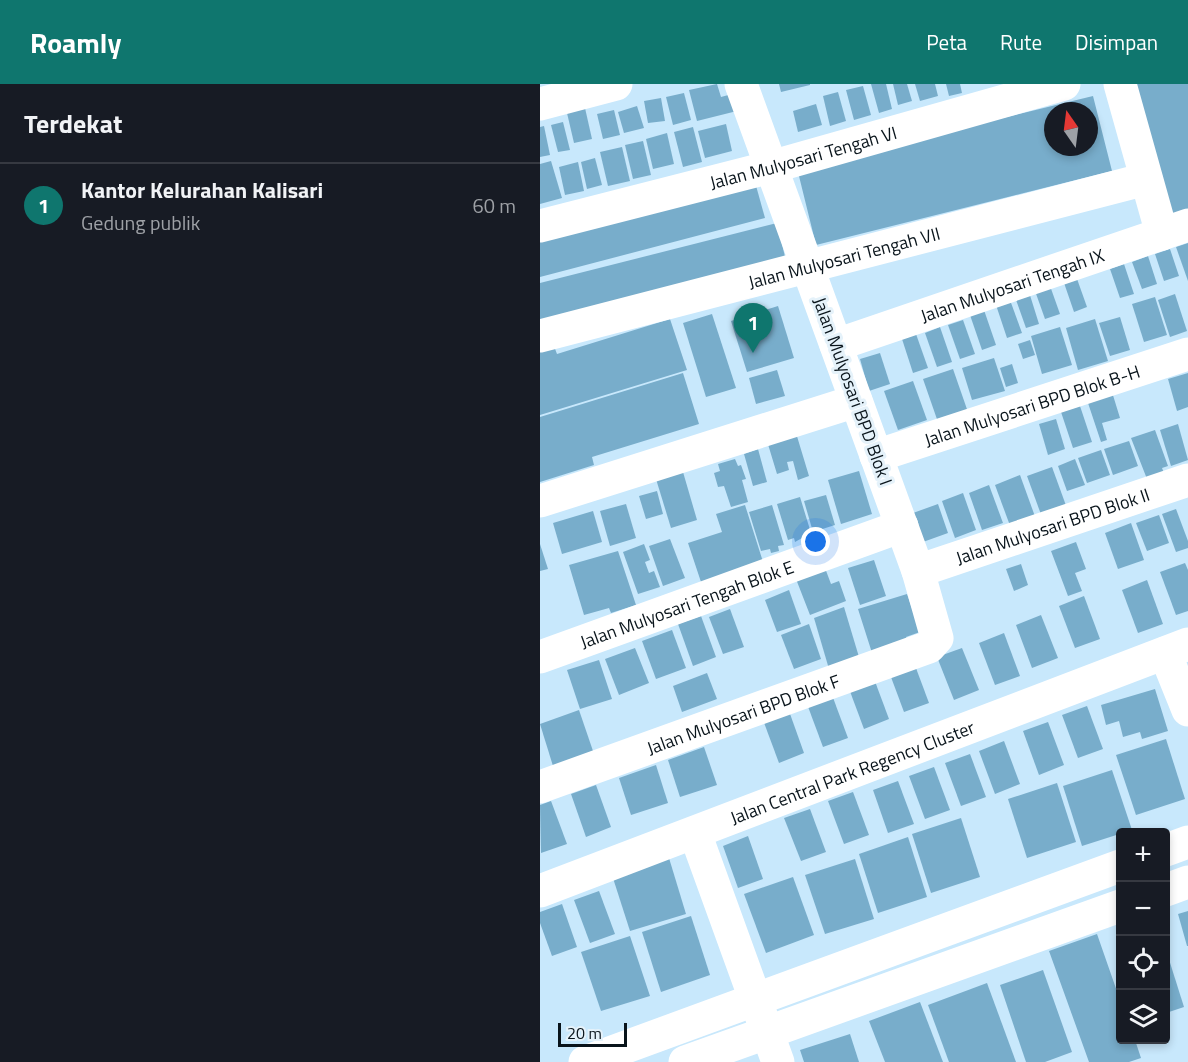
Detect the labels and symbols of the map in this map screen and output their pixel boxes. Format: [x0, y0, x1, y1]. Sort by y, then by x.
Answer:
north arrow [1044, 102, 1098, 156]
street label: Jalan Mulyosari Tengah VI [707, 119, 900, 196]
street label: Jalan Mulyosari Tengah VII [745, 219, 943, 295]
street label: Jalan Mulyosari Tengah IX [917, 241, 1108, 329]
street label: Jalan Mulyosari BPD Blok I [806, 293, 900, 489]
pin: 1 [734, 304, 772, 353]
street label: Jalan Mulyosari BPD Blok B-H [921, 357, 1143, 453]
street label: Jalan Mulyosari BPD Blok II [952, 480, 1153, 571]
your location [801, 527, 830, 556]
street label: Jalan Mulyosari Tengah Blok E [576, 553, 797, 655]
street label: Jalan Mulyosari BPD Blok F [643, 667, 844, 761]
street label: Jalan Central Park Regency Cluster [726, 713, 978, 831]
scale bar [558, 1020, 627, 1048]

